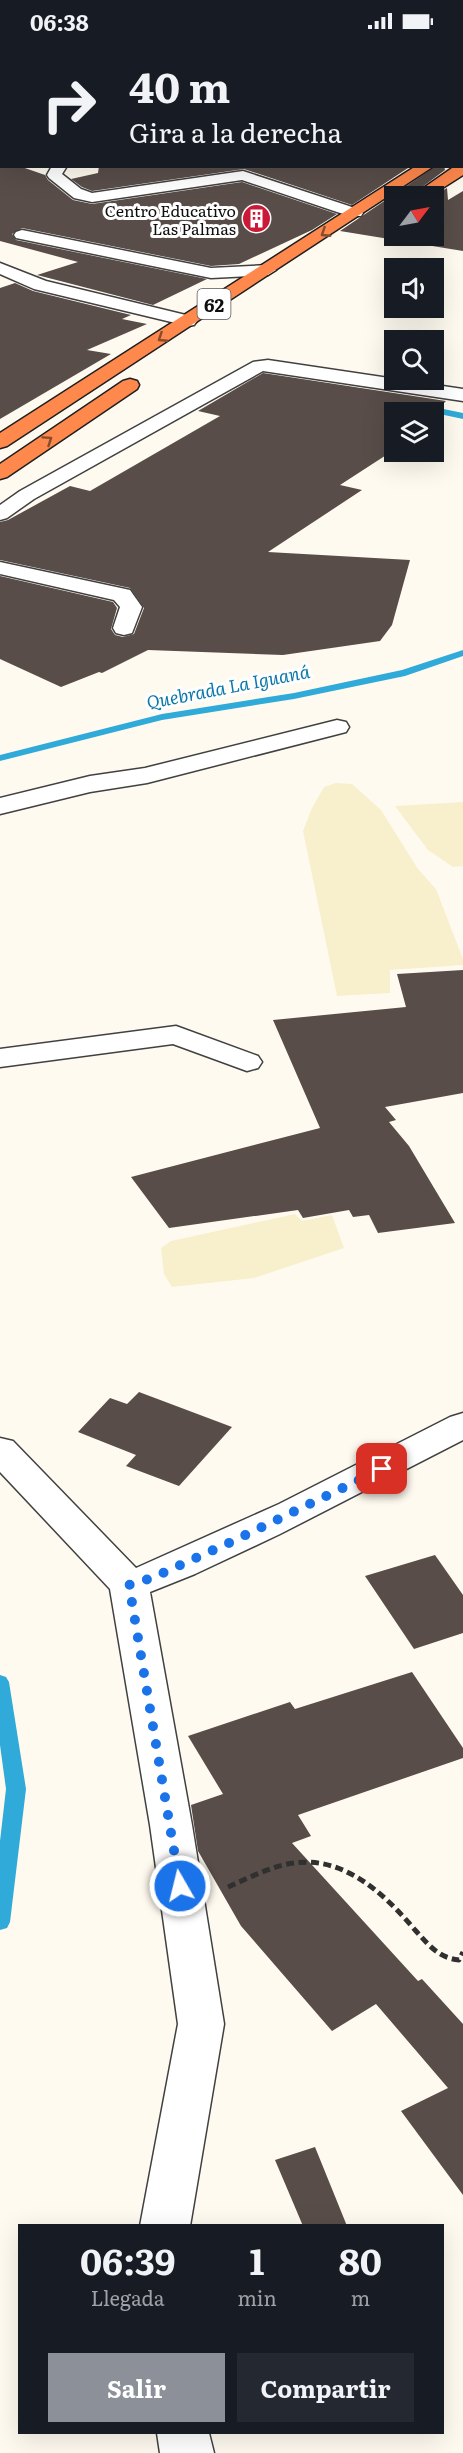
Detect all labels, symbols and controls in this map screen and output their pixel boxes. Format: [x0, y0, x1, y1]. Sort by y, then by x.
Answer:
text: 06:38 [30, 5, 89, 38]
text: 40 m [129, 54, 230, 116]
icon: right [30, 66, 108, 144]
text: Gira a la derecha [129, 111, 342, 151]
north arrow [384, 186, 444, 246]
map controls [384, 186, 444, 462]
place label: Centro Educativo Las Palmas [105, 198, 236, 240]
building icon: Centro Educativo Las Palmas [241, 203, 273, 235]
one-way arrow [321, 225, 332, 236]
button: sound [384, 258, 444, 318]
road number: 62 [198, 289, 230, 319]
button: search [384, 330, 444, 390]
one-way arrow [157, 331, 168, 342]
button: layers [384, 402, 444, 462]
one-way arrow [42, 436, 53, 447]
water label: Quebrada La Iguaná [144, 657, 313, 715]
pin [356, 1443, 407, 1494]
icon: arrive [365, 1452, 398, 1485]
position arrow [148, 1854, 212, 1918]
text: 06:39 [80, 2233, 175, 2286]
text: 1 [250, 2233, 265, 2286]
text: 80 [339, 2233, 382, 2286]
text: Llegada [91, 2282, 165, 2312]
text: min [237, 2282, 277, 2312]
text: m [351, 2282, 370, 2312]
button: Salir [48, 2353, 225, 2422]
button: Compartir [237, 2353, 414, 2422]

